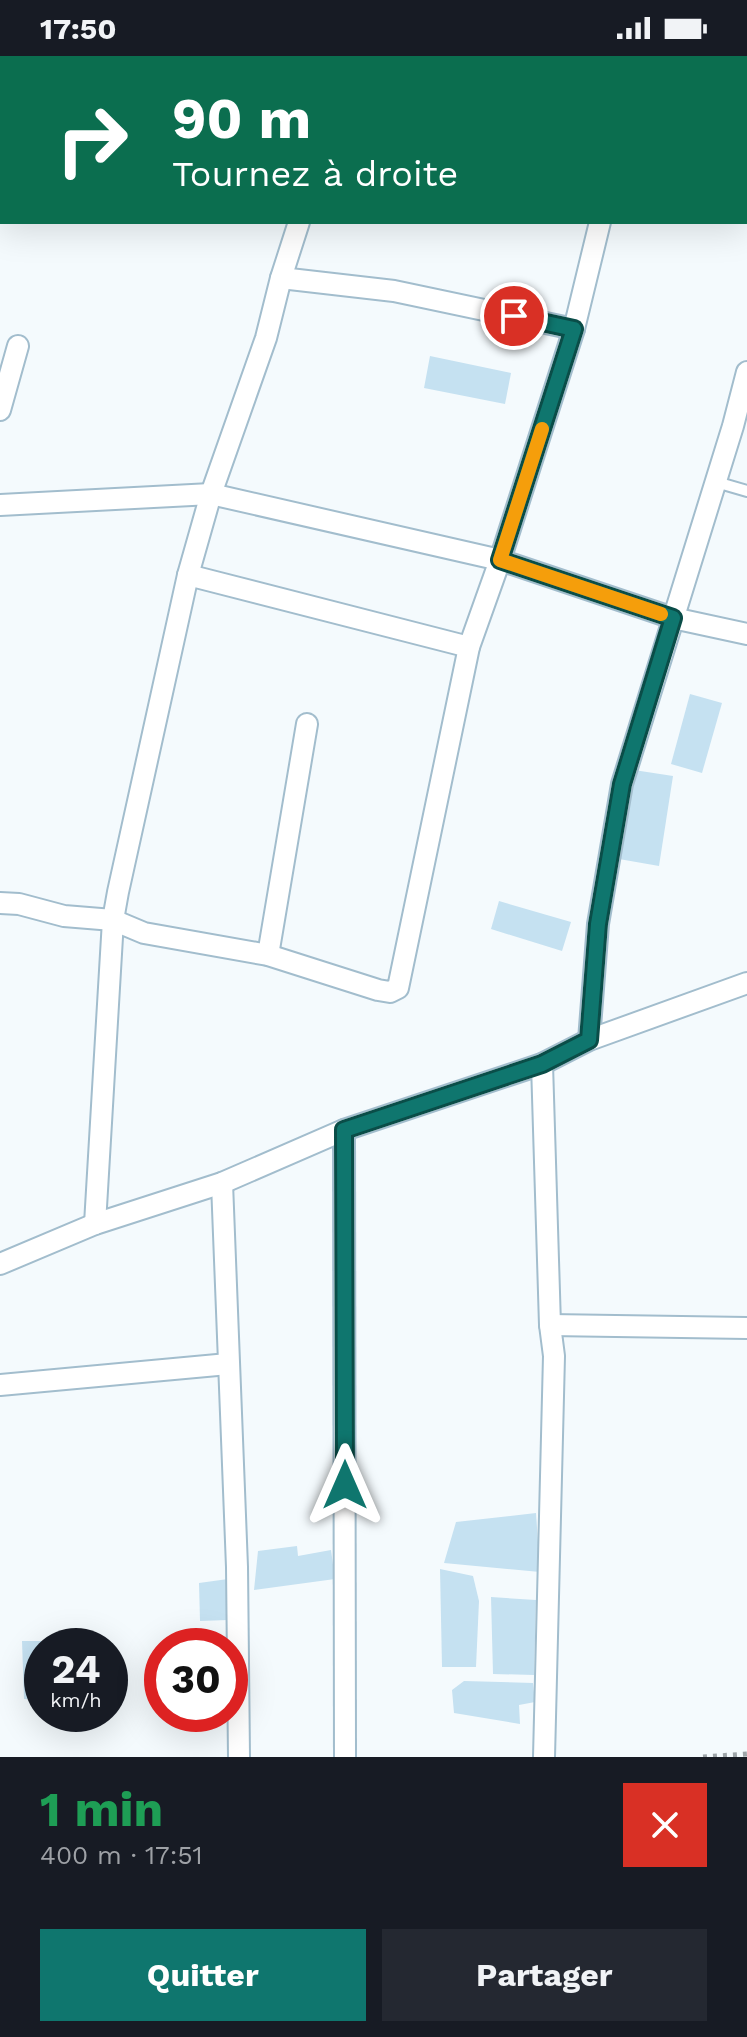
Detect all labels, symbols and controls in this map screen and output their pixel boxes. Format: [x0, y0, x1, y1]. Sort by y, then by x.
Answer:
text: 17:50 [40, 11, 117, 46]
text: 90 m [172, 86, 311, 152]
icon: right [40, 88, 144, 192]
text: Tournez à droite [172, 153, 458, 195]
pin [480, 282, 548, 350]
icon: arrive [492, 294, 536, 338]
position arrow [303, 1443, 387, 1527]
speed limit sign: 30 [144, 1628, 248, 1732]
text: 24 [51, 1646, 101, 1693]
text: km/h [50, 1688, 102, 1712]
text: 1 min [40, 1781, 163, 1838]
button: close [623, 1783, 707, 1867]
text: 400 m · 17:51 [40, 1840, 203, 1870]
button: Quitter [40, 1929, 366, 2021]
button: Partager [382, 1929, 707, 2021]

